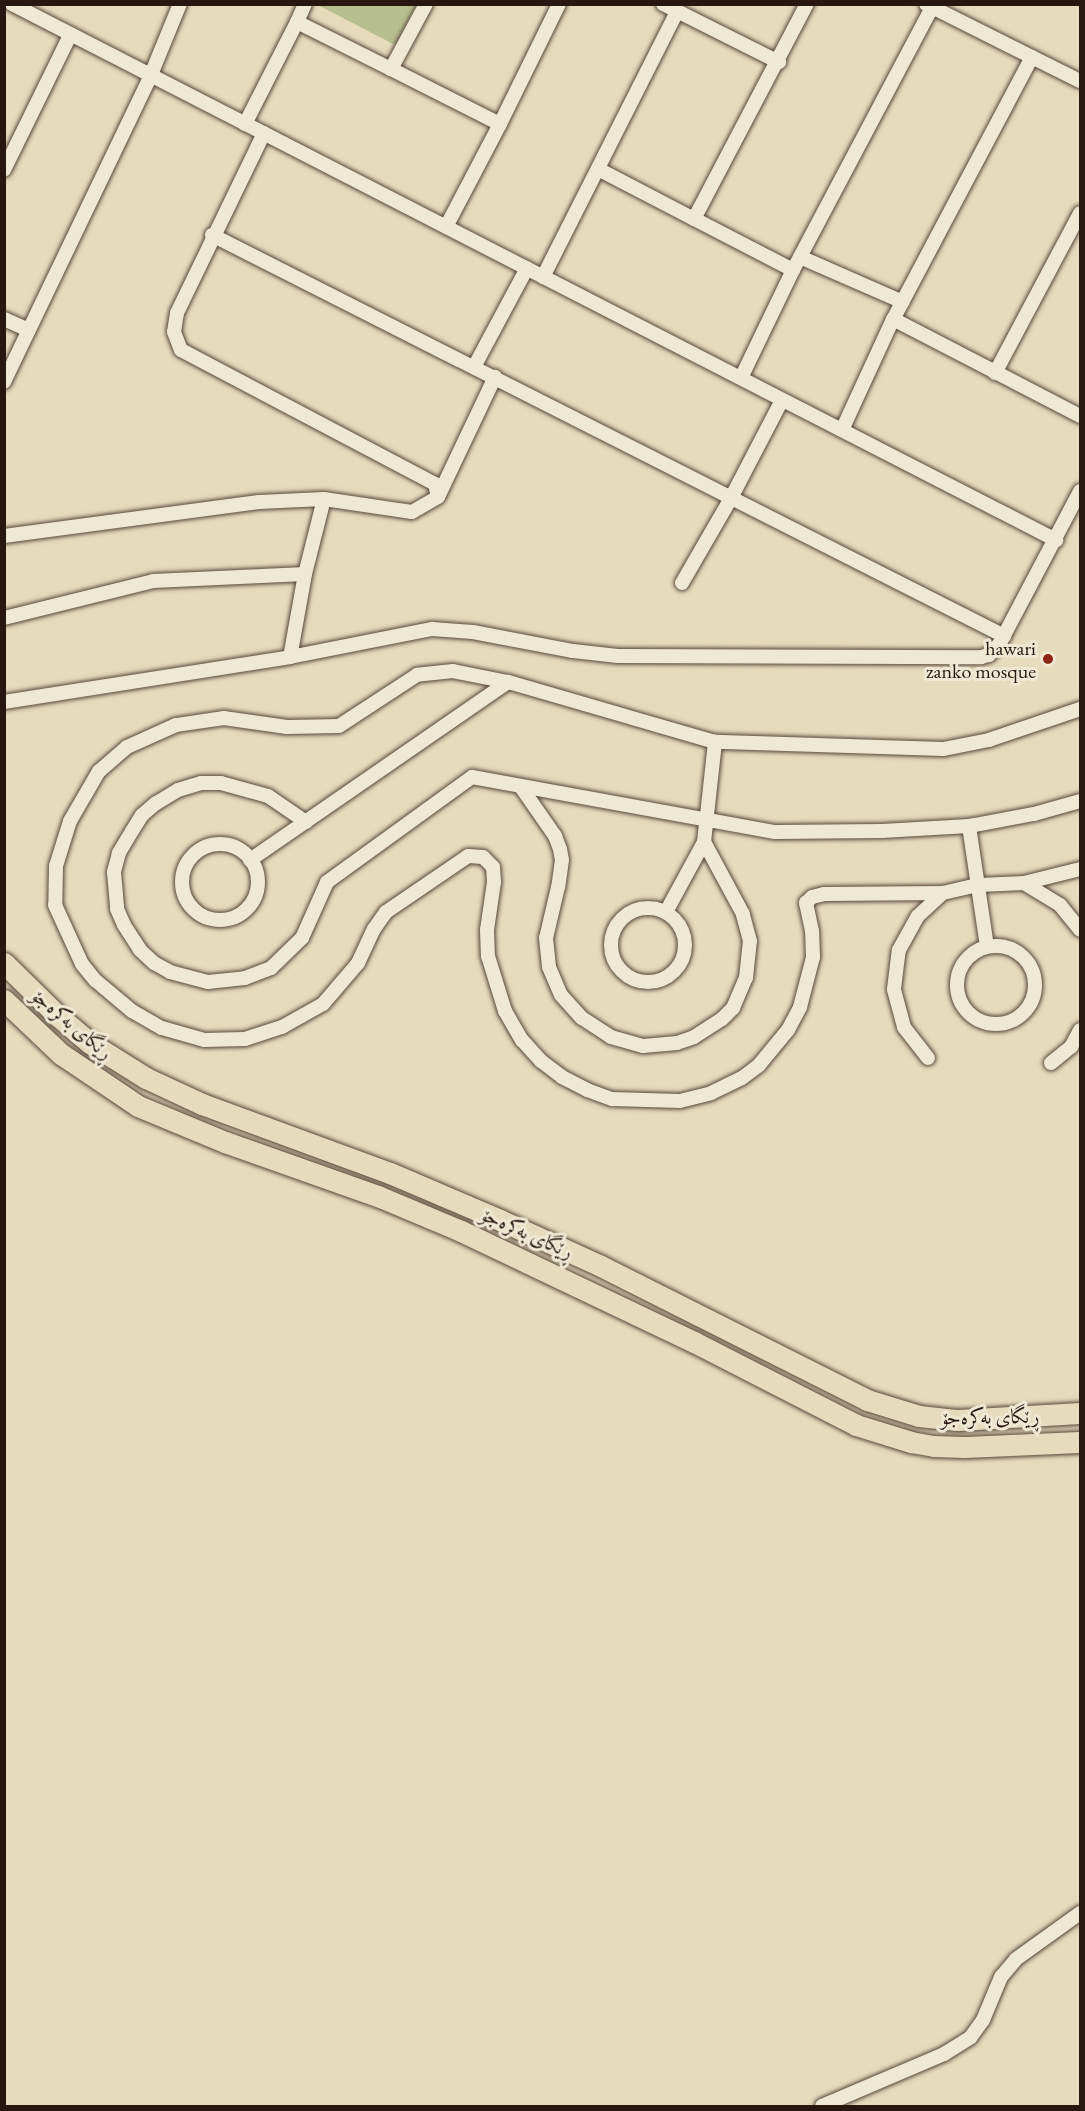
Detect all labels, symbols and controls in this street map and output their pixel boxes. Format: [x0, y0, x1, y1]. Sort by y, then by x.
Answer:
place label: hawari zanko mosque [926, 636, 1036, 683]
marker: hawari zanko mosque [1041, 652, 1055, 666]
street label: ڕێگای بەکرەجۆ [27, 983, 117, 1065]
street label: ڕێگای بەکرەجۆ [477, 1202, 577, 1264]
street label: ڕێگای بەکرەجۆ [941, 1404, 1039, 1430]

